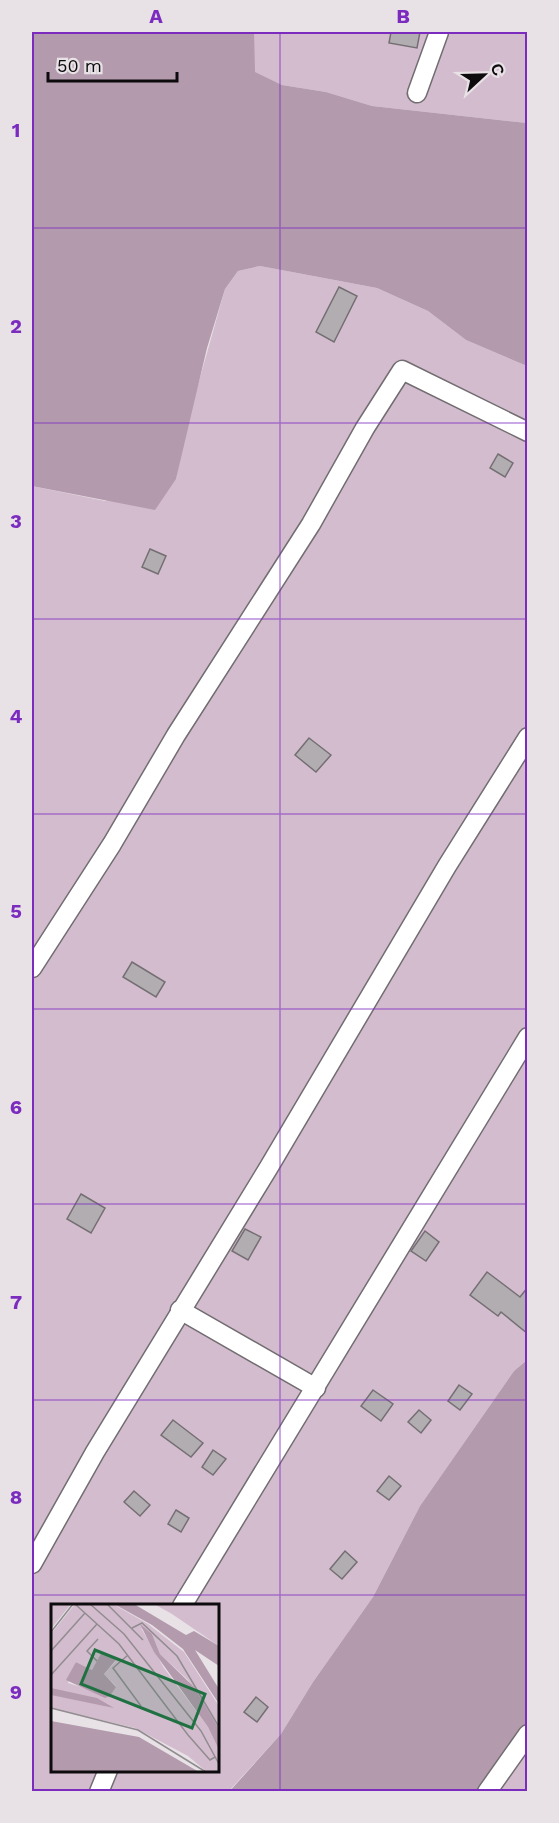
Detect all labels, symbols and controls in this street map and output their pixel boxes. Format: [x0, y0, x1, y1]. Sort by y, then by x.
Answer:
text: A [149, 4, 163, 28]
text: B [396, 4, 410, 28]
scale bar [48, 45, 177, 83]
north arrow [454, 45, 514, 105]
text: 50 m [57, 55, 102, 76]
text: С [486, 61, 509, 79]
text: 1 [12, 118, 20, 142]
text: 2 [10, 314, 22, 338]
text: 3 [10, 509, 22, 533]
text: 4 [10, 704, 23, 728]
text: 5 [10, 899, 22, 923]
text: 6 [10, 1095, 22, 1119]
text: 7 [10, 1290, 22, 1314]
text: 8 [10, 1485, 22, 1509]
inset map [51, 1604, 219, 1772]
text: 9 [10, 1680, 22, 1704]

